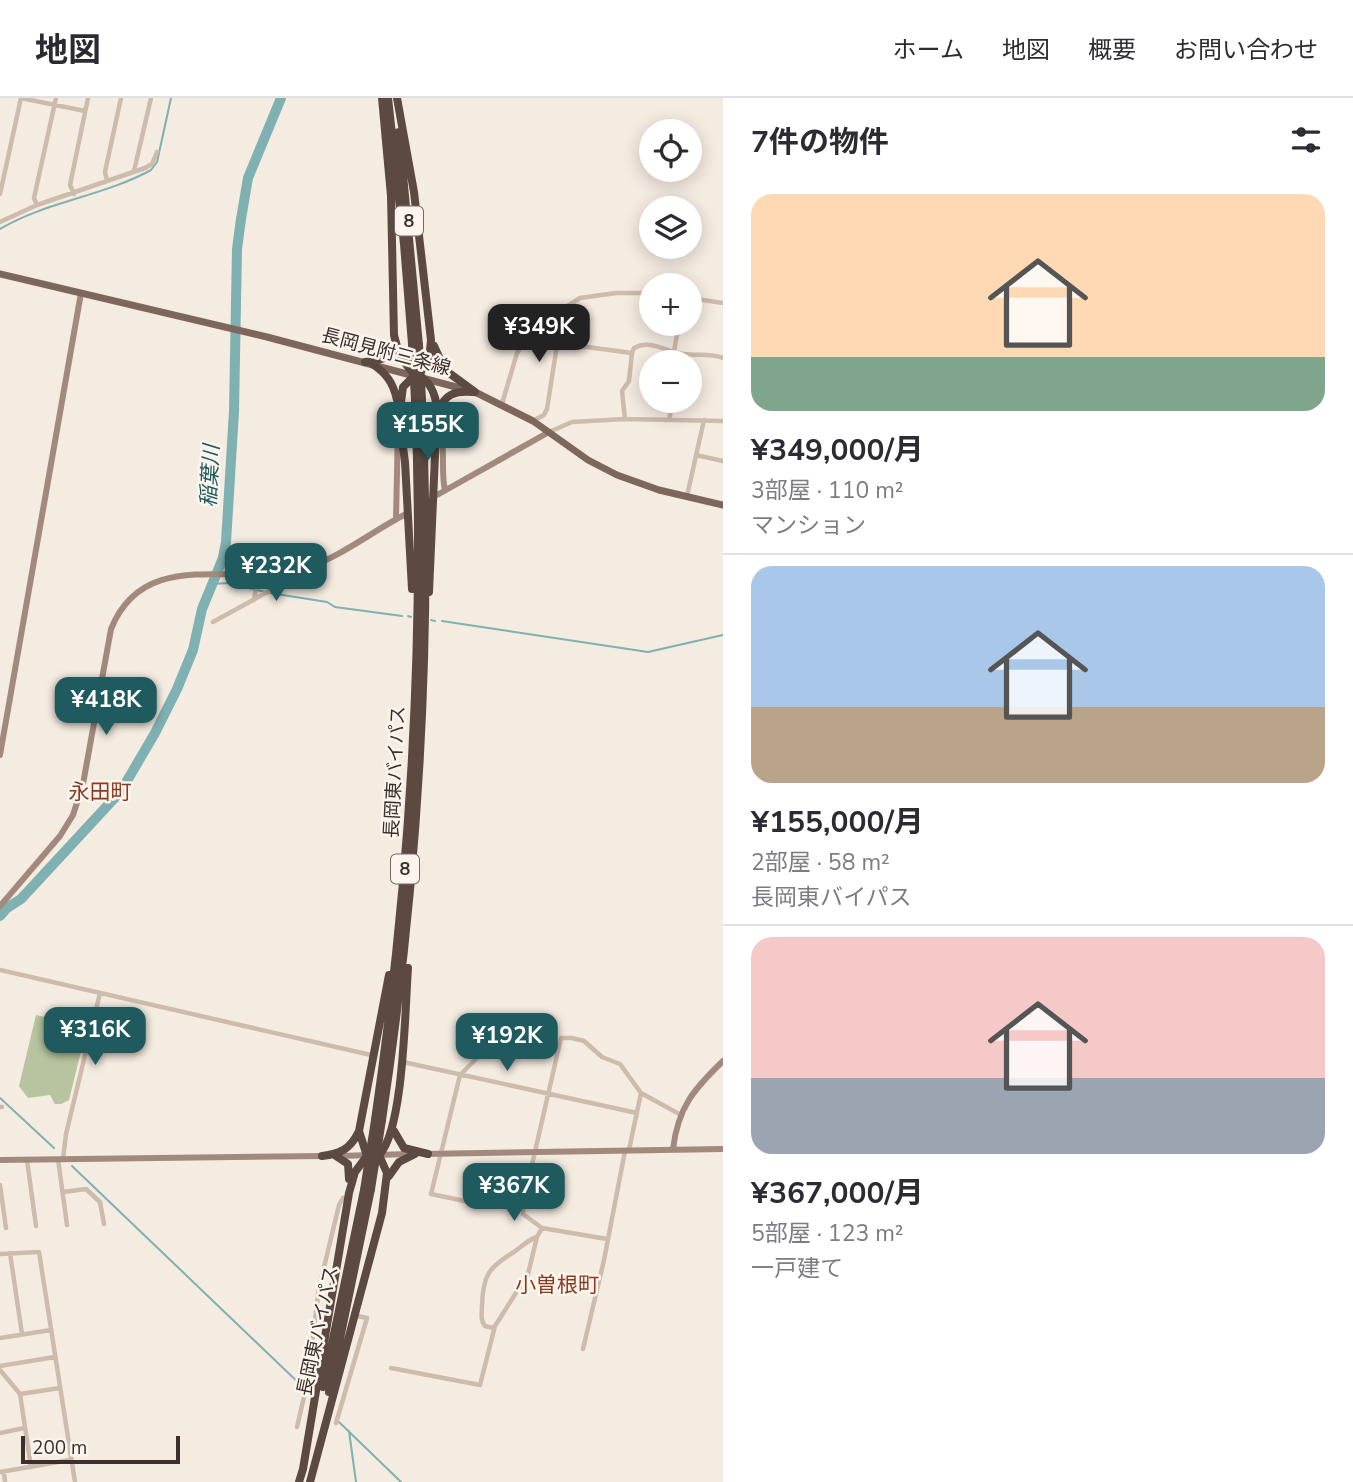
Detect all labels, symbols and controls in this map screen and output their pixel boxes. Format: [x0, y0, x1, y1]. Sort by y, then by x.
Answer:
text: 地図 [35, 28, 101, 73]
text: ホーム [893, 34, 964, 66]
text: 地図 [1002, 34, 1050, 66]
text: 概要 [1088, 34, 1136, 66]
text: お問い合わせ [1174, 34, 1318, 66]
map controls [639, 119, 702, 413]
button: locate [639, 119, 702, 182]
icon: filters [1287, 121, 1325, 159]
text: 7件の物件 [751, 122, 889, 163]
button: layers [639, 196, 702, 259]
road number: 8 [395, 207, 423, 236]
icon: home [975, 240, 1101, 366]
button: + [639, 273, 702, 336]
pin: ¥349K [490, 304, 588, 364]
text: ¥349K [504, 311, 574, 342]
street label: 長岡見附三条線 [318, 322, 454, 382]
button: − [639, 350, 702, 413]
pin: ¥155K [379, 402, 477, 462]
text: ¥155K [393, 409, 463, 440]
text: ¥349,000/月 [751, 430, 924, 471]
water label: 稲葉川 [194, 442, 226, 508]
text: 3部屋 · 110 m² [751, 475, 904, 506]
text: マンション [751, 510, 866, 541]
pin: ¥232K [227, 544, 325, 603]
text: ¥232K [241, 550, 311, 581]
icon: home [975, 612, 1101, 738]
pin: ¥418K [57, 678, 155, 737]
text: ¥418K [71, 684, 141, 715]
street label: 長岡東バイパス [379, 705, 411, 839]
district label: 永田町 [69, 778, 132, 806]
text: ¥155,000/月 [751, 802, 924, 843]
text: 2部屋 · 58 m² [751, 847, 890, 878]
road number: 8 [391, 854, 419, 884]
text: 長岡東バイパス [751, 882, 912, 913]
icon: home [975, 983, 1101, 1109]
pin: ¥316K [46, 1007, 144, 1067]
text: ¥316K [60, 1014, 130, 1045]
pin: ¥192K [458, 1014, 556, 1073]
text: ¥192K [472, 1020, 542, 1051]
pin: ¥367K [465, 1164, 563, 1223]
text: ¥367K [479, 1170, 549, 1201]
text: ¥367,000/月 [751, 1173, 924, 1214]
text: 5部屋 · 123 m² [751, 1218, 904, 1249]
text: 一戸建て [751, 1253, 843, 1284]
street label: 長岡東バイパス [291, 1263, 345, 1399]
district label: 小曽根町 [515, 1271, 599, 1299]
scale bar [21, 1433, 180, 1465]
text: 200 m [32, 1435, 87, 1461]

